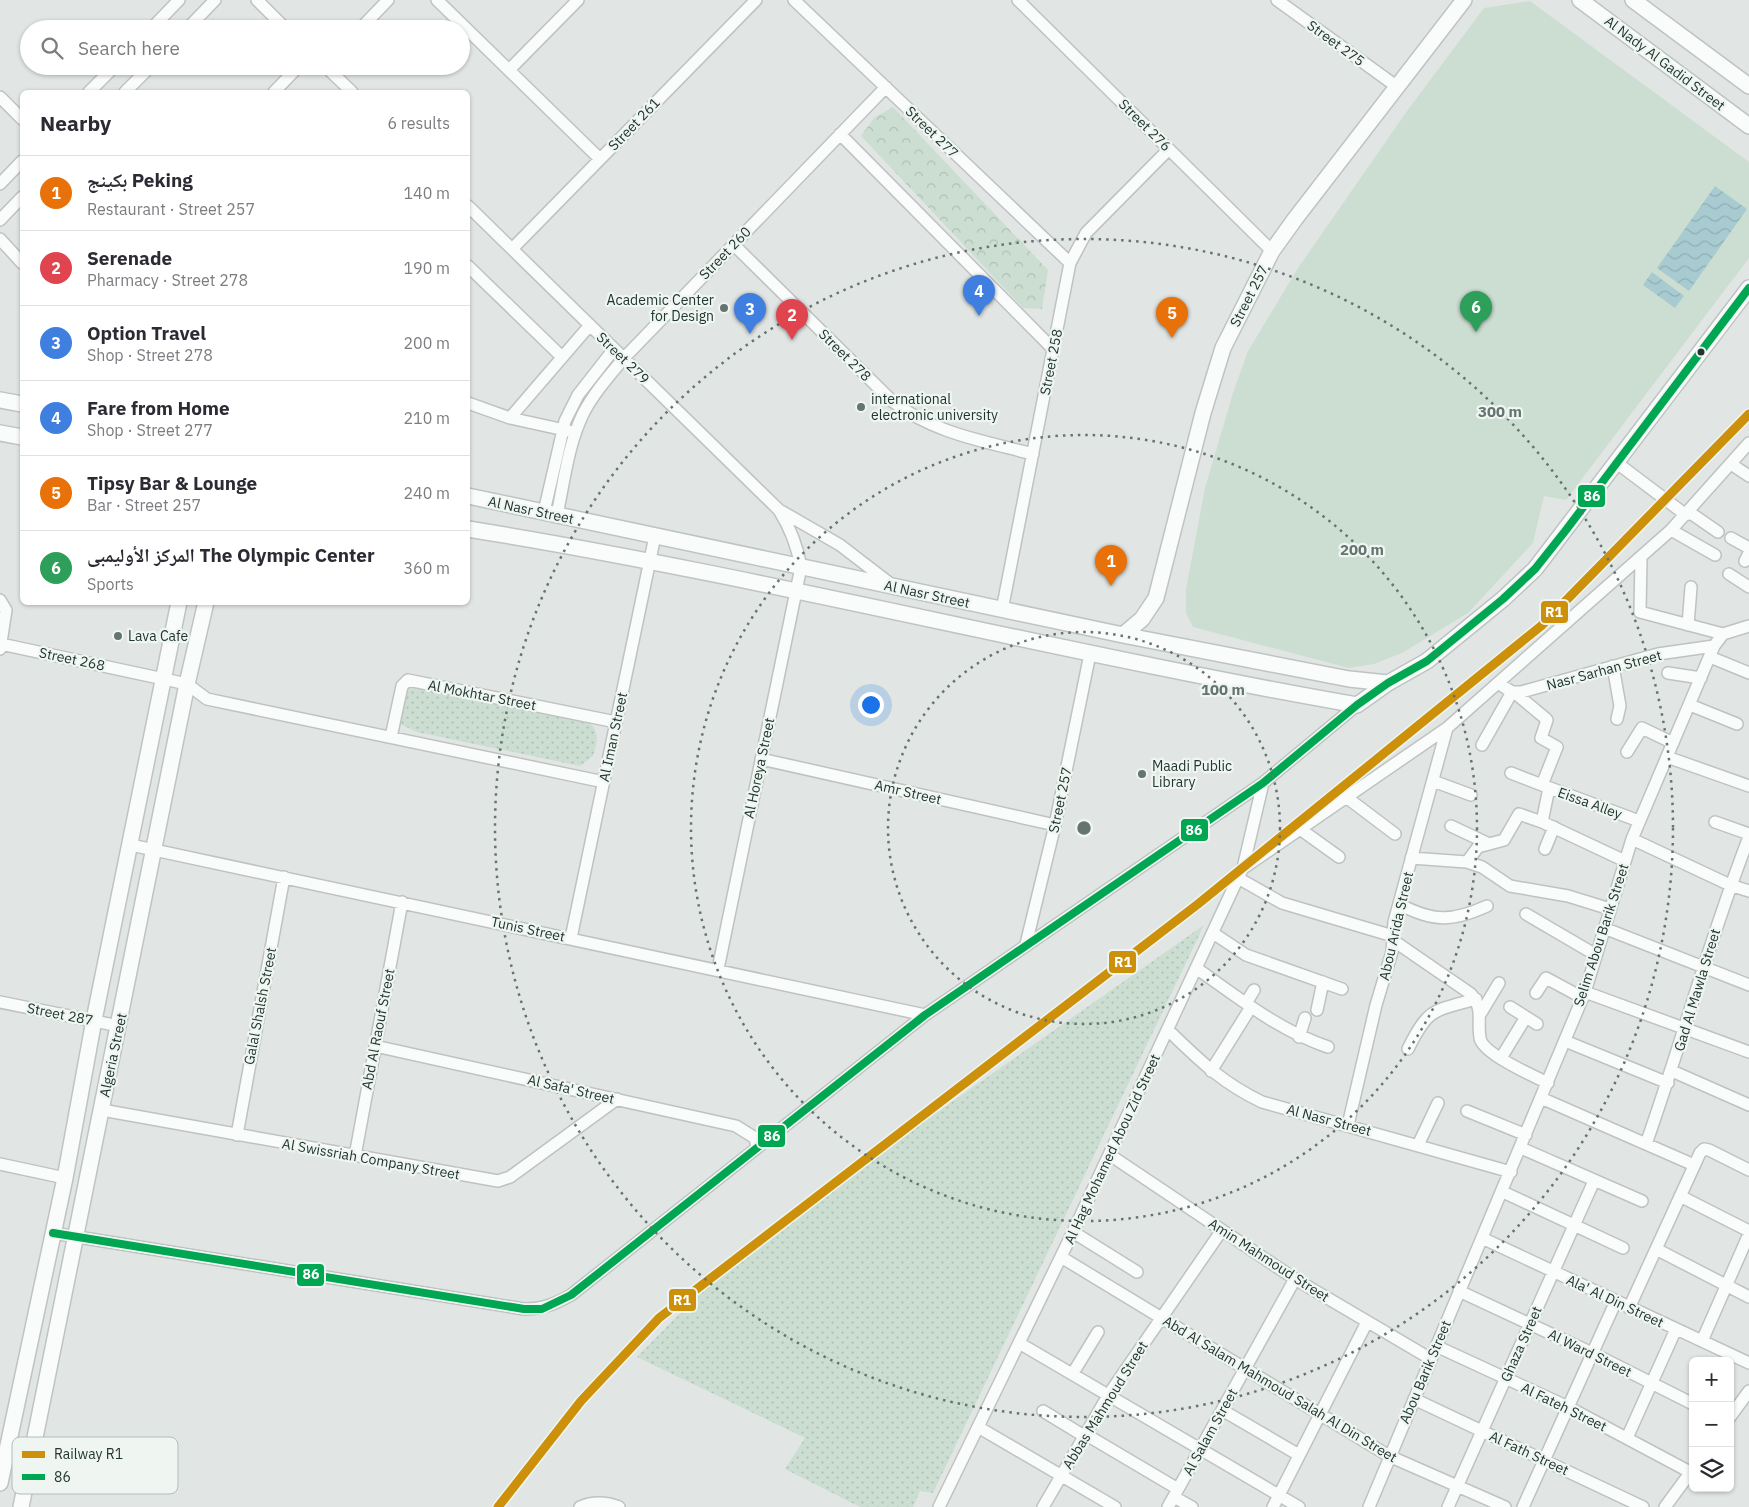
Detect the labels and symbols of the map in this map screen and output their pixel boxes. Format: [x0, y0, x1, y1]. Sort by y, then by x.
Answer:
street label: Al Nady Al Gadid Street [1601, 12, 1729, 114]
street label: Street 275 [1304, 16, 1368, 70]
street label: Street 261 [604, 94, 664, 154]
street label: Street 276 [1115, 95, 1175, 155]
street label: Street 277 [902, 102, 962, 162]
street label: Street 260 [695, 223, 755, 283]
street label: Street 257 [1226, 262, 1272, 330]
pin: 4 [963, 275, 995, 316]
place label: Academic Center for Design [607, 291, 714, 325]
pin: 6 [1460, 291, 1492, 332]
pin: 3 [734, 293, 766, 334]
pin: 5 [1156, 297, 1188, 338]
pin: 2 [776, 299, 808, 340]
marker: Academic Center for Design [718, 302, 730, 314]
street label: Street 278 [815, 325, 875, 385]
street label: Street 258 [1036, 327, 1066, 397]
street label: Street 279 [593, 328, 653, 388]
unlabelled marker [1696, 347, 1706, 357]
place label: international electronic university [871, 390, 998, 424]
marker: international electronic university [855, 401, 867, 413]
text: 300 m [1478, 402, 1522, 421]
line badge: 86 [1577, 484, 1606, 508]
text: 86 [1584, 487, 1600, 505]
street label: Al Nasr Street [487, 492, 576, 528]
text: 200 m [1340, 540, 1384, 559]
pin: 1 [1095, 545, 1127, 586]
street label: Al Nasr Street [883, 576, 972, 612]
line badge: R1 [1540, 600, 1569, 624]
text: R1 [1545, 603, 1564, 621]
place label: Lava Cafe [128, 627, 189, 645]
marker: Lava Cafe [112, 630, 124, 642]
street label: Street 268 [37, 643, 107, 675]
street label: Nasr Sarhan Street [1544, 646, 1664, 694]
street label: Al Mokhtar Street [426, 676, 538, 714]
text: 100 m [1201, 680, 1245, 699]
street label: Al Iman Street [595, 691, 631, 783]
your location [858, 692, 884, 718]
street label: Al Horeya Street [740, 716, 778, 820]
place label: Maadi Public Library [1152, 757, 1232, 791]
street label: Street 257 [1044, 765, 1076, 835]
marker: Maadi Public Library [1136, 768, 1148, 780]
street label: Amr Street [873, 776, 943, 808]
street label: Eissa Alley [1555, 783, 1625, 823]
line badge: 86 [1180, 818, 1209, 842]
centre of rings [1075, 819, 1093, 837]
text: 86 [1186, 821, 1202, 839]
street label: Selim Abou Barik Street [1569, 861, 1633, 1009]
street label: Abou Arida Street [1375, 870, 1417, 982]
street label: Tunis Street [489, 912, 567, 946]
street label: Gad Al Mawla Street [1670, 926, 1724, 1053]
street label: Galal Shalsh Street [240, 946, 280, 1066]
line badge: R1 [1108, 950, 1137, 974]
text: R1 [1114, 953, 1133, 971]
street label: Abd Al Raouf Street [357, 967, 399, 1091]
street label: Street 287 [25, 999, 95, 1029]
street label: Algeria Street [95, 1011, 131, 1099]
street label: Al Hag Mohamed Abou Zid Street [1060, 1051, 1164, 1247]
street label: Al Safa' Street [526, 1070, 616, 1108]
street label: Al Nasr Street [1285, 1100, 1373, 1140]
line badge: 86 [757, 1124, 786, 1148]
text: 86 [764, 1127, 780, 1145]
street label: Al Swissriah Company Street [281, 1134, 461, 1184]
street label: Amin Mahmoud Street [1205, 1214, 1333, 1306]
line badge: 86 [296, 1263, 325, 1287]
text: 86 [303, 1265, 319, 1283]
street label: Ala' Al Din Street [1563, 1271, 1667, 1331]
line badge: R1 [668, 1288, 697, 1312]
text: R1 [673, 1291, 692, 1309]
street label: Ghaza Street [1496, 1303, 1546, 1385]
street label: Abd Al Salam Mahmoud Salah Al Din Street [1160, 1312, 1400, 1466]
street label: Abou Barik Street [1395, 1318, 1455, 1426]
street label: Al Ward Street [1545, 1325, 1635, 1381]
street label: Abbas Mahmoud Street [1058, 1338, 1152, 1472]
street label: Al Fateh Street [1518, 1379, 1610, 1436]
street label: Al Salam Street [1179, 1385, 1241, 1479]
street label: Al Fath Street [1486, 1427, 1572, 1479]
legend [12, 1437, 178, 1494]
text: Railway R1 [54, 1445, 123, 1463]
text: 86 [54, 1468, 71, 1486]

